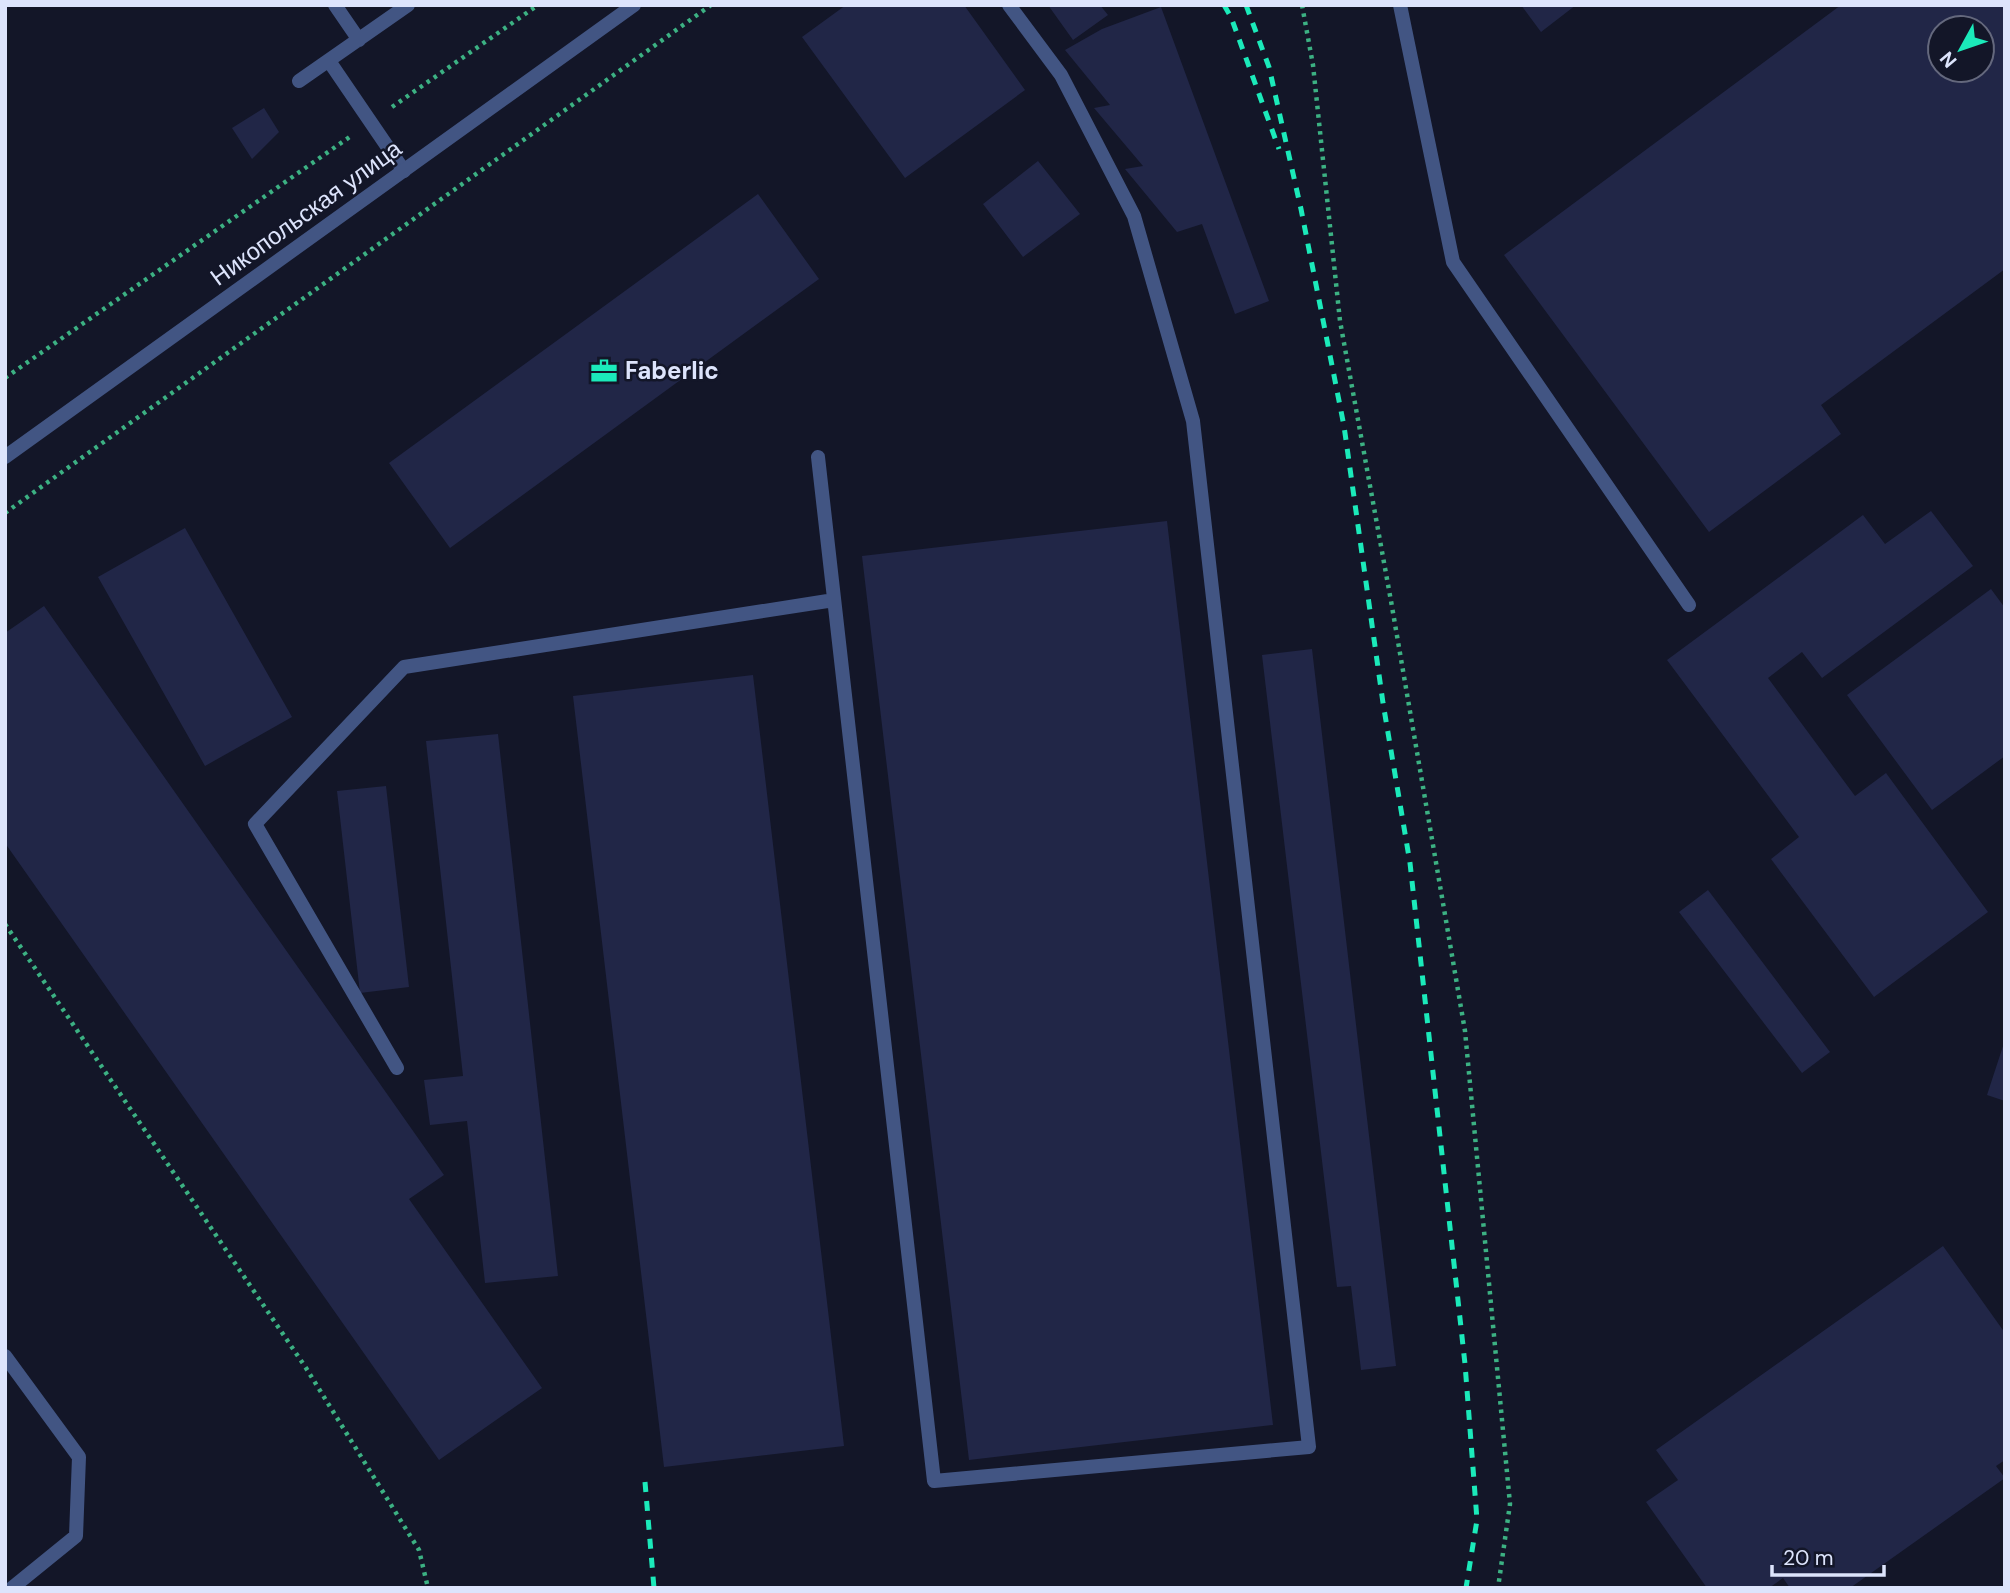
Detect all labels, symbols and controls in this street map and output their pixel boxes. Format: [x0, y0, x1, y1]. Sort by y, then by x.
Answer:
north arrow [1926, 14, 1996, 84]
text: N [1934, 46, 1962, 73]
street label: Никопольская улица [204, 132, 408, 292]
place label: Faberlic [625, 355, 719, 386]
office icon: Faberlic [589, 356, 619, 386]
scale bar [1772, 1534, 1884, 1578]
text: 20 m [1783, 1544, 1834, 1572]

